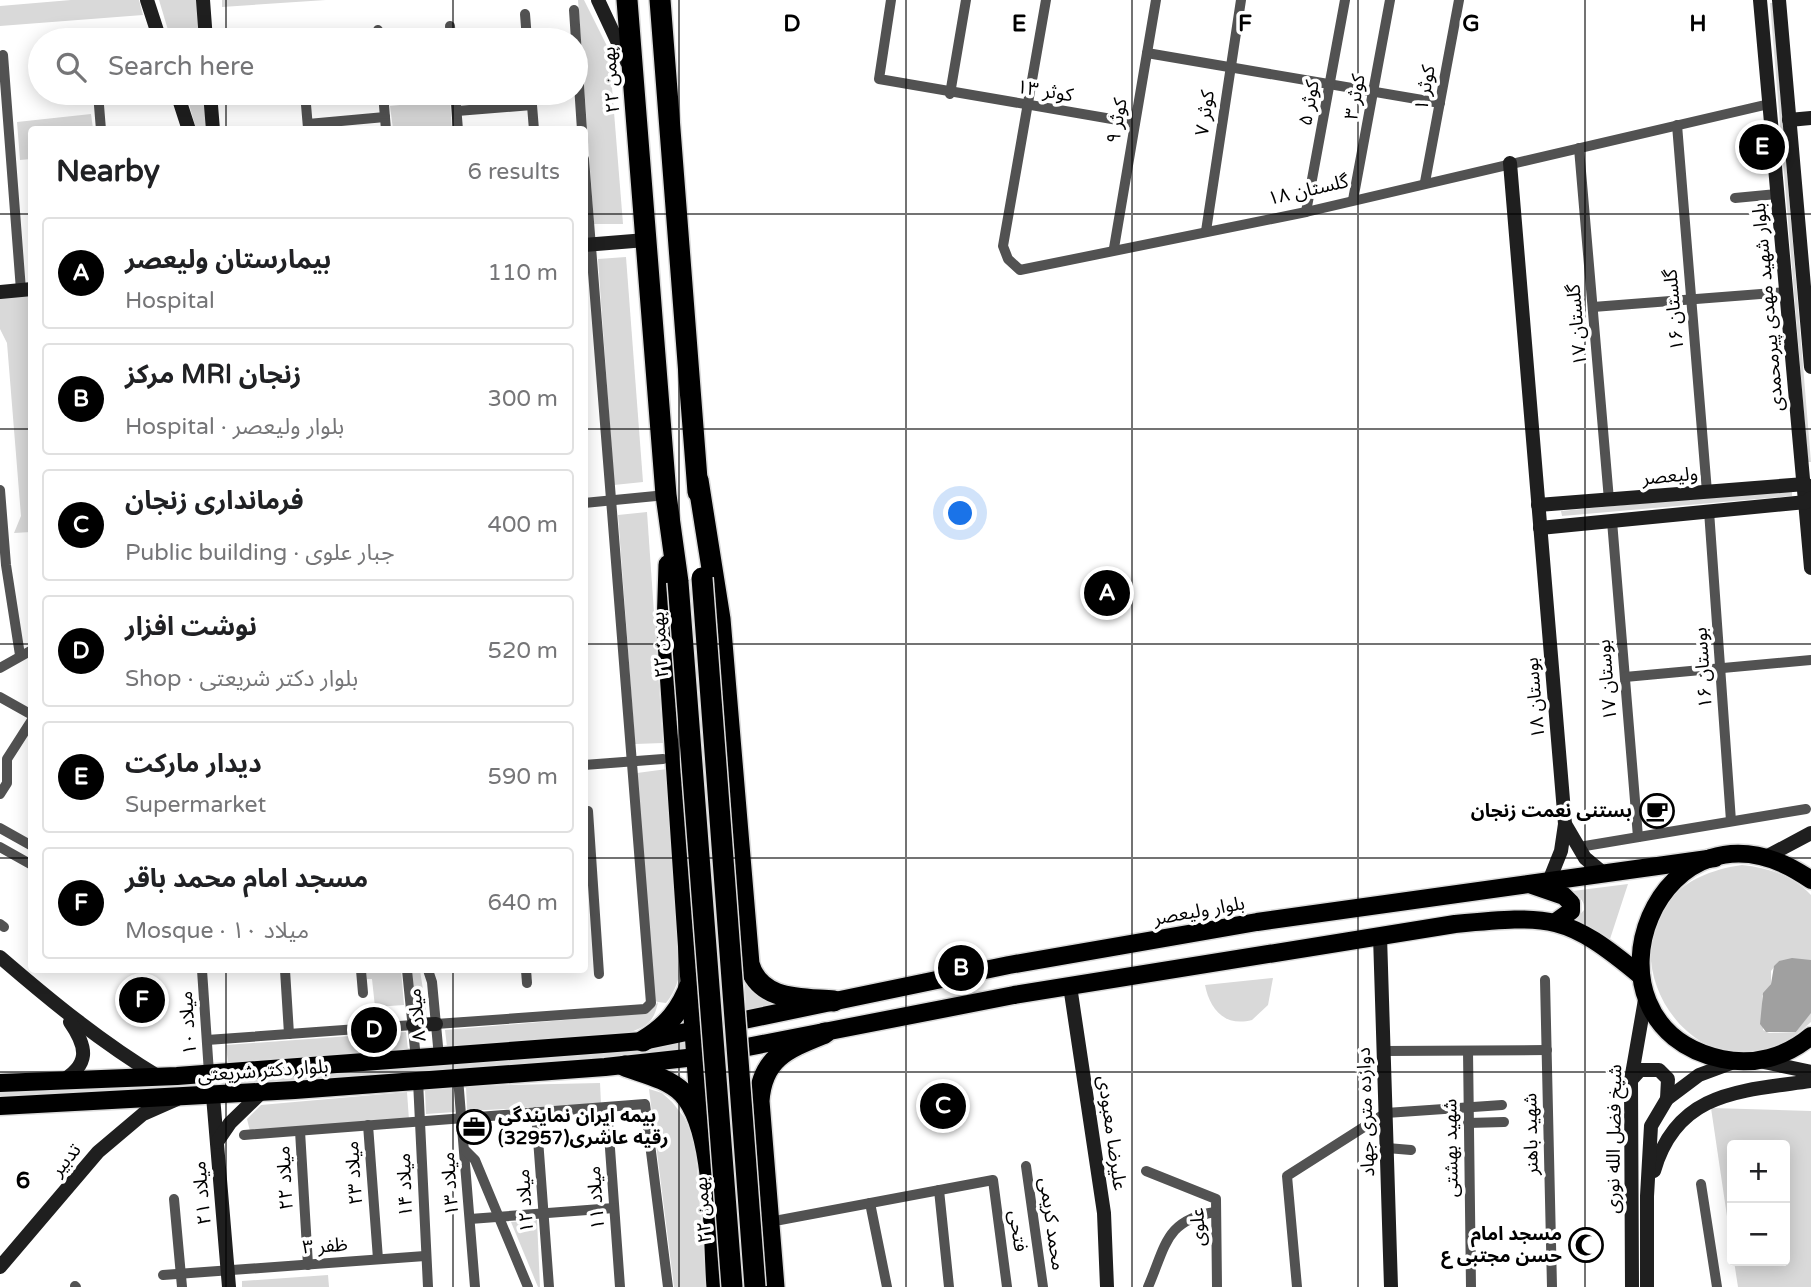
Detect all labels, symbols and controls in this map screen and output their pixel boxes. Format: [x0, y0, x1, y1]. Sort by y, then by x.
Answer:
text: D [783, 10, 801, 38]
text: E [1012, 10, 1026, 38]
text: F [1238, 10, 1252, 38]
text: G [1462, 10, 1480, 38]
text: H [1689, 10, 1707, 38]
search box [28, 28, 588, 105]
street label: ۲۲ بهمن [598, 46, 624, 114]
icon: search [52, 48, 90, 86]
text: Search here [108, 51, 254, 82]
street label: کوثر ۱ [1410, 62, 1440, 112]
street label: کوثر ۳ [1340, 71, 1370, 121]
street label: کوثر ۱۳ [1015, 76, 1076, 106]
street label: کوثر ۵ [1294, 77, 1324, 127]
street label: کوثر ۷ [1191, 88, 1219, 137]
street label: کوثر ۹ [1102, 95, 1132, 145]
pin: E [1739, 121, 1785, 173]
text: Nearby [56, 153, 160, 190]
text: 6 results [467, 158, 560, 186]
street label: گلستان ۱۸ [1266, 170, 1352, 210]
street label: بلوار شهید مهدی پیرمحمدی [1748, 202, 1789, 412]
text: بیمارستان ولیعصر [125, 244, 331, 275]
text: A [72, 259, 90, 287]
text: 110 m [488, 259, 558, 287]
street label: گلستان ۱۶ [1659, 267, 1689, 352]
street label: گلستان ۱۷ [1562, 282, 1592, 367]
text: Hospital [125, 287, 215, 315]
text: مرکز MRI زنجان [125, 359, 302, 390]
text: B [73, 385, 89, 413]
text: 300 m [488, 385, 558, 413]
text: Hospital · بلوار ولیعصر [125, 413, 344, 441]
street label: ولیعصر [1640, 463, 1699, 489]
text: فرمانداری زنجان [125, 485, 304, 516]
your location [943, 496, 977, 530]
text: C [73, 511, 89, 539]
text: 400 m [488, 511, 558, 539]
text: Public building · جبار علوی [125, 539, 395, 567]
pin: A [1084, 567, 1130, 619]
text: نوشت افزار [125, 611, 257, 642]
street label: ۲۲ بهمن [647, 611, 673, 679]
street label: بوستان ۱۶ [1689, 627, 1717, 709]
text: D [72, 637, 90, 665]
text: 520 m [488, 637, 558, 665]
street label: بوستان ۱۷ [1592, 639, 1622, 721]
street label: بوستان ۱۸ [1520, 657, 1550, 739]
text: Shop · بلوار دکتر شریعتی [125, 665, 358, 693]
text: دیدار مارکت [125, 748, 262, 779]
text: E [74, 763, 88, 791]
text: 590 m [488, 763, 558, 791]
text: Supermarket [125, 791, 266, 819]
cafe icon: بستنی نعمت زنجان [1638, 792, 1676, 830]
place label: بستنی نعمت زنجان [1471, 800, 1632, 822]
text: مسجد امام محمد باقر [125, 863, 368, 894]
text: F [74, 889, 88, 917]
text: 640 m [488, 889, 558, 917]
street label: بلوار ولیعصر [1151, 892, 1246, 930]
text: Mosque · میلاد ۱۰ [125, 917, 309, 945]
pin: B [938, 942, 984, 994]
pin: F [119, 974, 165, 1026]
street label: میلاد ۸ [403, 987, 431, 1043]
street label: میلاد ۱۰ [175, 990, 201, 1056]
pin: D [351, 1004, 397, 1056]
street label: دوازده متری جهاد [1353, 1047, 1379, 1177]
street label: بلوار دکتر شریعتی [197, 1055, 329, 1087]
street label: شیخ فضل الله نوری [1602, 1064, 1629, 1214]
street label: علیرضا معبودی [1093, 1074, 1131, 1192]
pin: C [920, 1080, 966, 1132]
street label: شهید باهنر [1519, 1093, 1543, 1176]
street label: شهید بهشتی [1439, 1098, 1463, 1198]
place label: بیمه ایران نمایندگی رقیه عاشری(32957) [498, 1105, 668, 1149]
office icon: بیمه ایران نمایندگی رقیه عاشری(32957) [455, 1108, 493, 1146]
street label: تدبیر [46, 1139, 86, 1181]
street label: میلاد ۲۳ [341, 1140, 367, 1206]
map controls [1727, 1140, 1790, 1266]
button: + [1727, 1140, 1790, 1203]
street label: میلاد ۲۲ [272, 1145, 298, 1211]
street label: میلاد ۱۳ [437, 1151, 463, 1217]
street label: میلاد ۱۴ [393, 1153, 417, 1217]
street label: میلاد ۲۱ [188, 1160, 216, 1226]
street label: میلاد ۱۱ [583, 1165, 609, 1231]
text: 6 [16, 1167, 30, 1195]
street label: میلاد ۱۲ [512, 1168, 538, 1234]
street label: ۲۲ بهمن [690, 1176, 716, 1244]
street label: محمد کریمی [1035, 1176, 1069, 1272]
button: − [1727, 1203, 1790, 1266]
street label: علوی [1186, 1207, 1210, 1247]
street label: فتحی [1004, 1209, 1032, 1253]
place label: مسجد امام حسن مجتبی ع [1441, 1223, 1562, 1269]
mosque icon: مسجد امام حسن مجتبی ع [1567, 1226, 1605, 1264]
street label: ظفر ۳ [301, 1233, 349, 1259]

